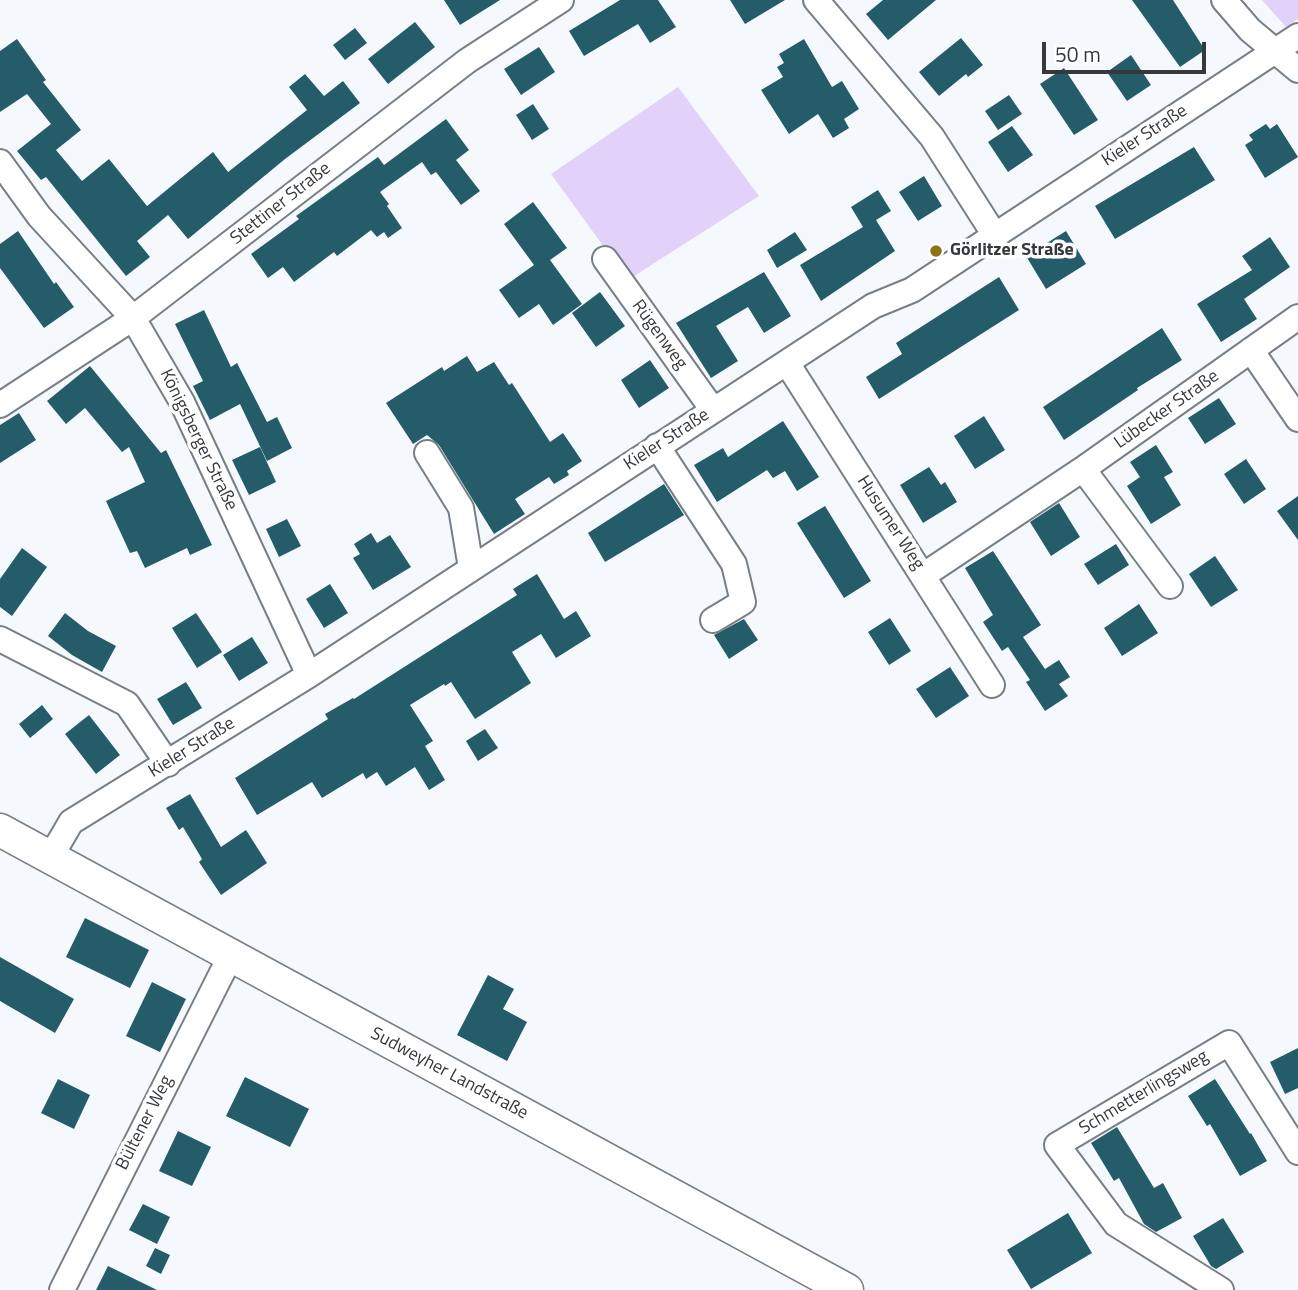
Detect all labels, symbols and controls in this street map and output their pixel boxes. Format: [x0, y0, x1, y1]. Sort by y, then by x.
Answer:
scale bar [1046, 28, 1210, 72]
text: 50 m [1055, 38, 1101, 70]
street label: Kieler Straße [1098, 100, 1192, 172]
street label: Stettiner Straße [227, 158, 335, 250]
place label: Görlitzer Straße [950, 240, 1074, 262]
marker: Görlitzer Straße [928, 243, 944, 259]
street label: Rügenweg [627, 296, 691, 374]
street label: Königsberger Straße [154, 366, 242, 514]
street label: Lübecker Straße [1111, 366, 1223, 454]
street label: Kieler Straße [620, 404, 714, 476]
street label: Husumer Weg [852, 472, 928, 574]
street label: Kieler Straße [145, 713, 239, 783]
street label: Sudweyher Landstraße [367, 1023, 531, 1125]
street label: Schmetterlingsweg [1076, 1046, 1212, 1140]
street label: Bültener Weg [112, 1072, 178, 1174]

